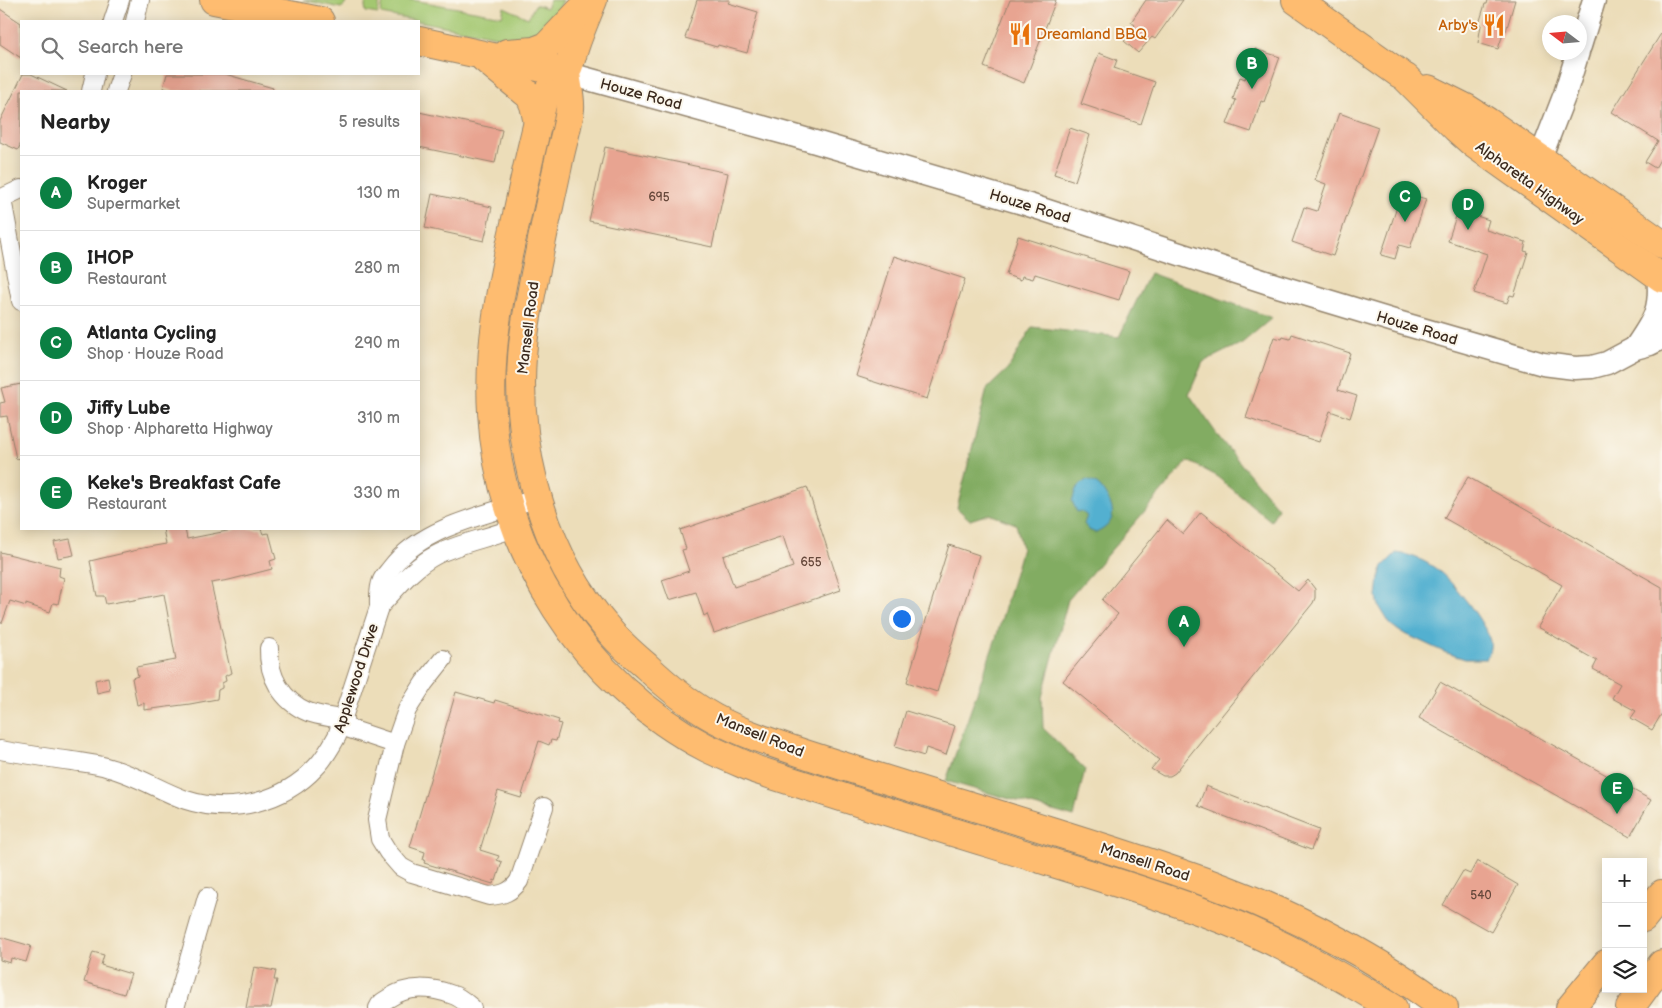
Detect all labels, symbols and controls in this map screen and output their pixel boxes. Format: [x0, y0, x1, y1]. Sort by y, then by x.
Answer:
restaurant icon: Arby's [1481, 12, 1507, 38]
north arrow [1542, 15, 1587, 60]
place label: Arby's [1439, 16, 1479, 35]
search box [20, 20, 420, 75]
restaurant icon: Dreamland BBQ [1007, 21, 1033, 47]
place label: Dreamland BBQ [1036, 25, 1147, 44]
icon: search [38, 34, 66, 62]
text: Search here [78, 36, 183, 59]
pin: B [1236, 48, 1268, 89]
street label: Houze Road [598, 74, 684, 115]
text: Nearby [40, 110, 110, 135]
text: 5 results [338, 113, 400, 132]
street label: Alpharetta Highway [1472, 138, 1588, 229]
text: Kroger [87, 172, 147, 195]
pin: C [1389, 181, 1421, 222]
text: A [51, 184, 61, 203]
text: 130 m [357, 184, 400, 203]
street label: Houze Road [987, 185, 1073, 228]
pin: D [1452, 189, 1484, 230]
house number: 695 [648, 190, 670, 205]
text: Supermarket [87, 195, 180, 214]
text: IHOP [87, 247, 133, 270]
text: B [50, 259, 62, 278]
text: 280 m [354, 259, 400, 278]
text: Restaurant [87, 270, 167, 289]
street label: Mansell Road [513, 281, 544, 375]
street label: Houze Road [1374, 307, 1460, 350]
text: Atlanta Cycling [87, 322, 217, 345]
text: C [50, 334, 62, 353]
text: 290 m [354, 334, 400, 353]
text: Shop · Houze Road [87, 345, 224, 364]
text: Jiffy Lube [87, 397, 171, 420]
text: D [50, 409, 62, 428]
text: 310 m [357, 409, 400, 428]
text: Shop · Alpharetta Highway [87, 420, 273, 439]
text: Keke's Breakfast Cafe [87, 472, 281, 495]
text: E [51, 484, 61, 503]
text: 330 m [353, 484, 400, 503]
text: Restaurant [87, 495, 167, 514]
house number: 655 [800, 555, 822, 570]
your location [889, 606, 915, 632]
pin: A [1168, 606, 1200, 647]
street label: Applewood Drive [330, 621, 383, 735]
street label: Mansell Road [713, 709, 807, 762]
pin: E [1601, 773, 1633, 814]
street label: Mansell Road [1098, 839, 1192, 886]
map controls [1602, 858, 1647, 993]
button: + [1602, 858, 1647, 903]
house number: 540 [1470, 888, 1492, 903]
button: − [1602, 903, 1647, 948]
button: layers [1602, 948, 1647, 993]

